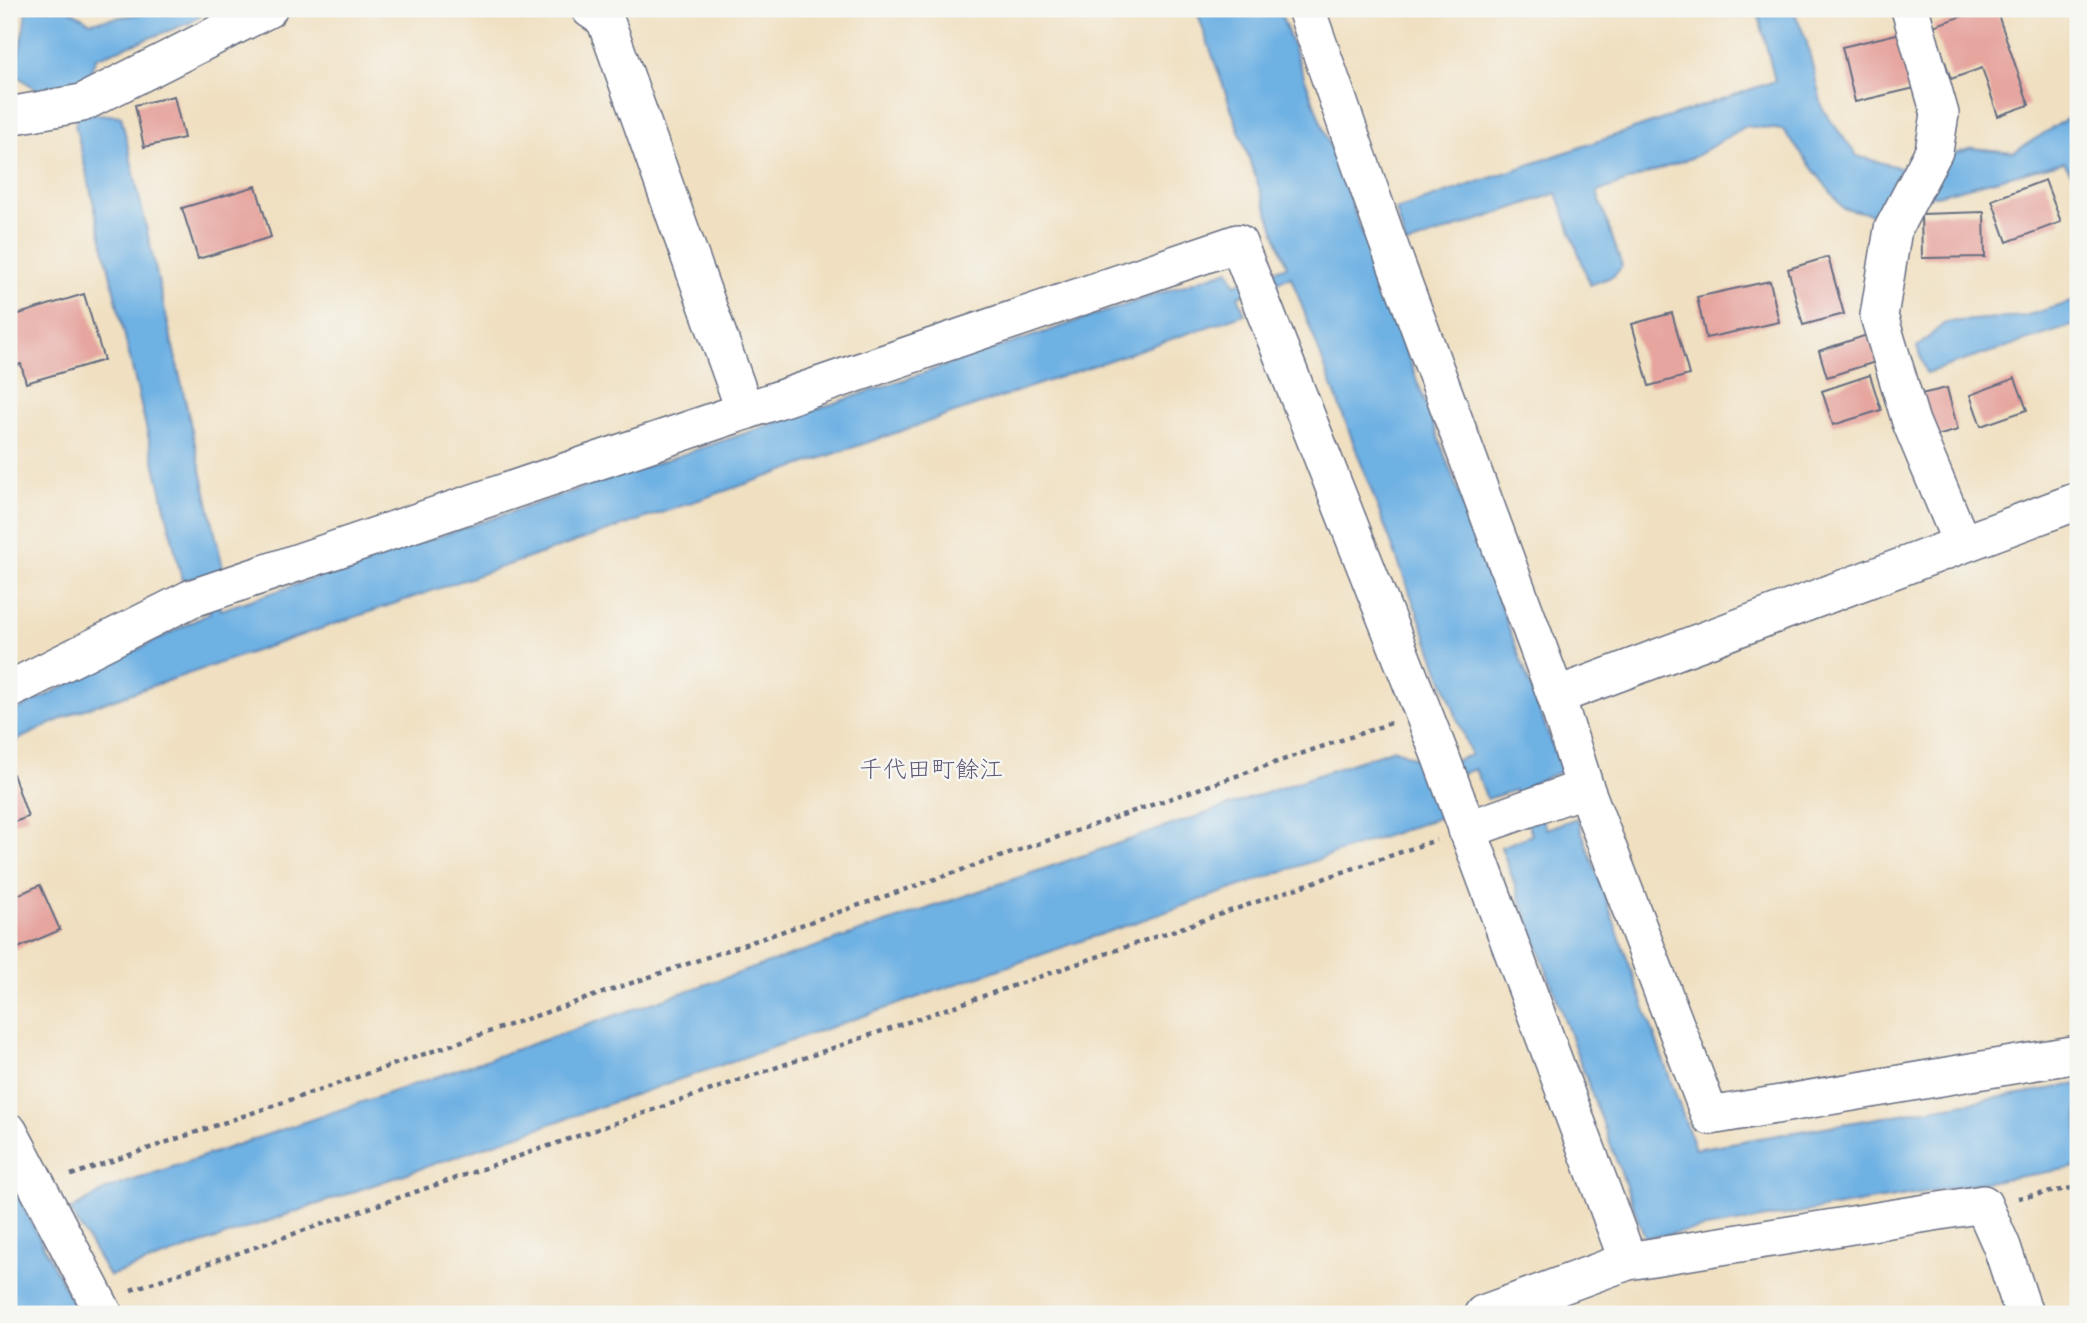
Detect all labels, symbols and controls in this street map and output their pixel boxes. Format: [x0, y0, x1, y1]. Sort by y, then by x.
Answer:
district label: 千代田町餘江 [859, 755, 1003, 783]

